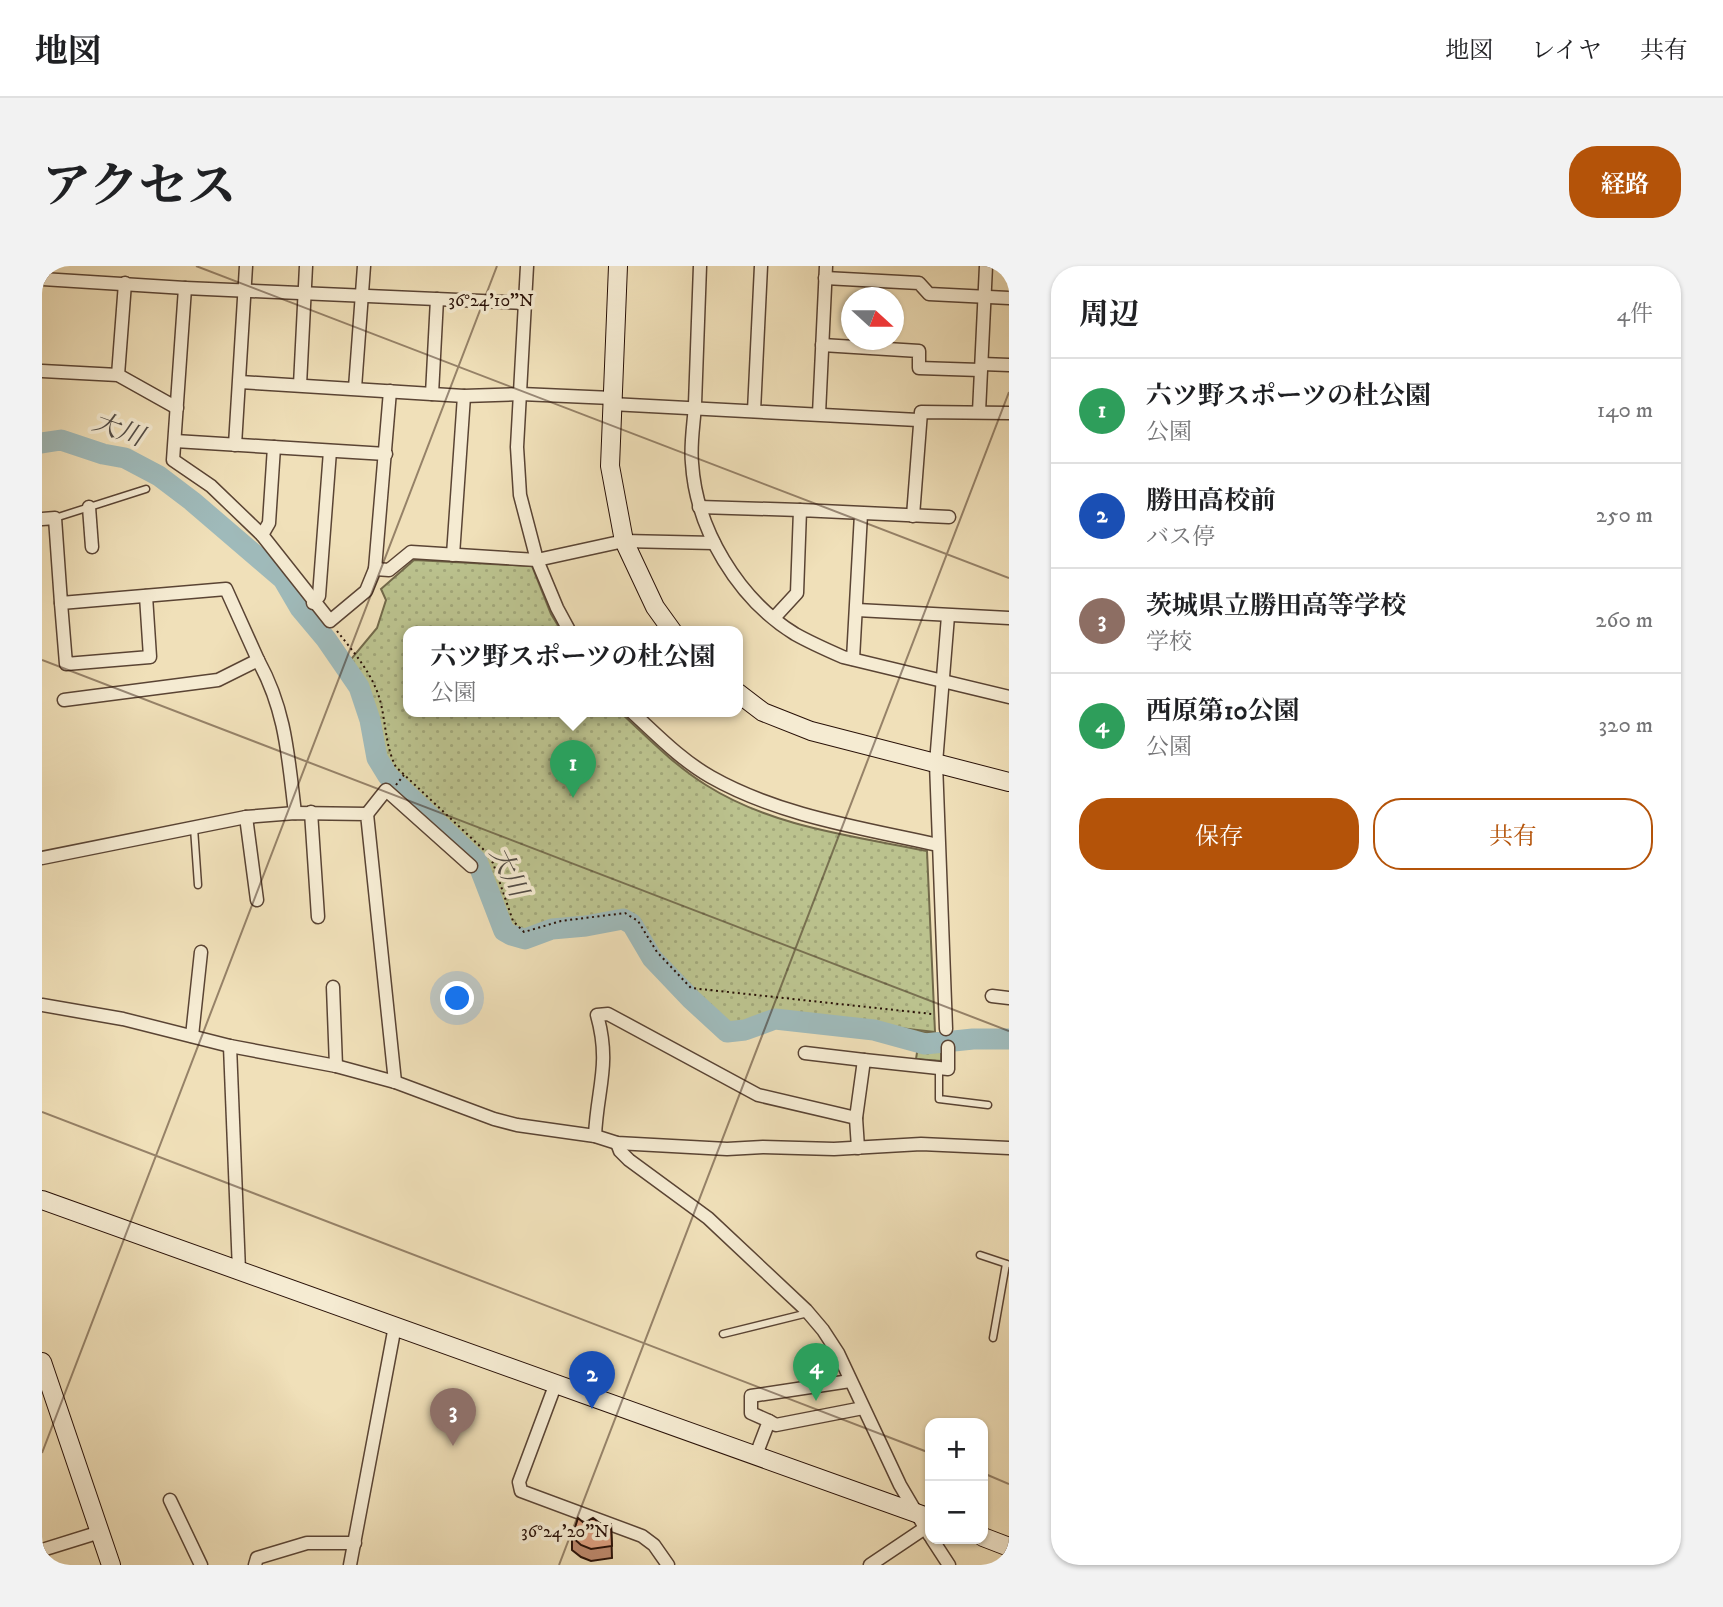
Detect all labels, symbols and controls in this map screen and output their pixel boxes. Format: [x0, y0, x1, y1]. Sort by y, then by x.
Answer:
text: 地図 [35, 32, 101, 73]
text: 地図 [1445, 36, 1493, 66]
text: レイヤ [1531, 36, 1602, 66]
text: 共有 [1640, 36, 1688, 66]
button: 経路 [1569, 146, 1681, 218]
text: アクセス [42, 157, 237, 219]
north arrow [841, 287, 904, 350]
text: 36°24'10"N [448, 290, 534, 312]
text: 周辺 [1079, 297, 1139, 334]
text: 4件 [1617, 300, 1653, 329]
text: 六ツ野スポーツの杜公園 [1146, 380, 1431, 413]
text: 1 [1098, 396, 1106, 425]
text: 140 m [1597, 396, 1653, 425]
water label: 大川 [88, 406, 151, 455]
text: 公園 [1146, 418, 1192, 447]
text: 勝田高校前 [1146, 485, 1276, 518]
text: 2 [1096, 501, 1108, 530]
text: 250 m [1596, 501, 1653, 530]
text: バス停 [1146, 523, 1215, 552]
text: 茨城県立勝田高等学校 [1146, 590, 1406, 623]
text: 3 [1098, 606, 1106, 635]
text: 260 m [1595, 606, 1653, 635]
popup [403, 626, 743, 717]
text: 学校 [1146, 628, 1192, 657]
text: 六ツ野スポーツの杜公園 [431, 641, 715, 674]
text: 公園 [431, 679, 477, 708]
text: 西原第10公園 [1146, 695, 1299, 728]
text: 4 [1095, 711, 1109, 740]
text: 320 m [1599, 711, 1653, 740]
text: 公園 [1146, 733, 1192, 762]
pin: 1 [550, 740, 596, 798]
button: 保存 [1079, 798, 1359, 870]
button: 共有 [1373, 798, 1653, 870]
water label: 大川 [482, 841, 536, 905]
your location [440, 981, 474, 1015]
pin: 4 [793, 1343, 839, 1401]
pin: 2 [569, 1351, 615, 1409]
pin: 3 [430, 1388, 476, 1446]
map controls [925, 1418, 988, 1544]
button: + [925, 1418, 988, 1481]
button: − [925, 1481, 988, 1544]
text: 36°24'20"N [521, 1521, 609, 1543]

